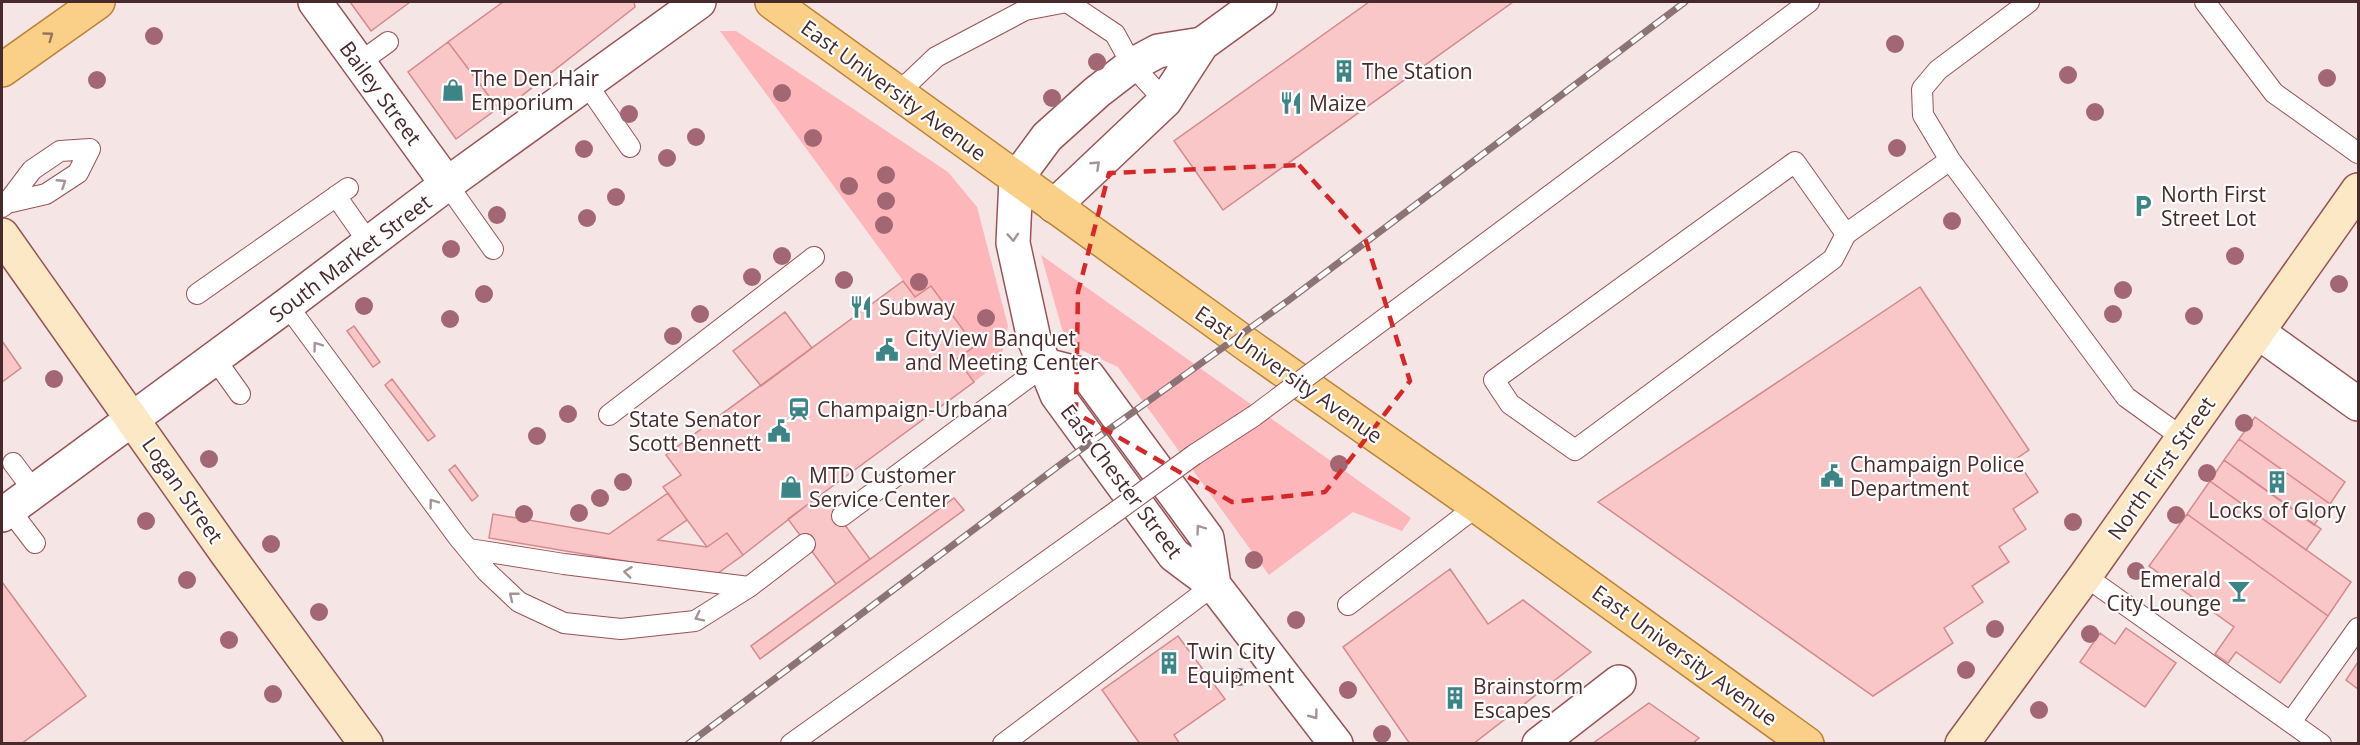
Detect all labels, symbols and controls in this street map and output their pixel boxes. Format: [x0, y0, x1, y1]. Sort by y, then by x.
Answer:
street label: East University Avenue [796, 13, 992, 167]
one-way arrow [43, 32, 54, 43]
street label: Bailey Street [334, 35, 428, 151]
place label: The Station [1362, 57, 1473, 85]
building icon: The Station [1331, 58, 1357, 84]
place label: The Den Hair Emporium [471, 64, 600, 116]
shop icon: The Den Hair Emporium [440, 77, 466, 103]
place label: Maize [1309, 89, 1367, 117]
restaurant icon: Maize [1278, 90, 1304, 116]
one-way arrow [1089, 161, 1100, 172]
one-way arrow [55, 180, 66, 191]
place label: North First Street Lot [2161, 180, 2266, 232]
street label: South Market Street [263, 188, 437, 328]
parking icon: North First Street Lot [2130, 193, 2156, 219]
one-way arrow [1007, 233, 1020, 242]
place label: Subway [879, 293, 955, 321]
restaurant icon: Subway [848, 294, 874, 320]
street label: East University Avenue [1190, 299, 1388, 449]
place label: CityView Banquet and Meeting Center [905, 324, 1099, 376]
public building icon: CityView Banquet and Meeting Center [874, 337, 900, 363]
one-way arrow [313, 342, 324, 353]
street label: North First Street [2101, 391, 2221, 545]
place label: Champaign-Urbana [817, 395, 1008, 423]
station icon: Champaign-Urbana [786, 396, 812, 422]
street label: East Chester Street [1055, 398, 1189, 564]
place label: State Senator Scott Bennett [628, 405, 761, 457]
public building icon: State Senator Scott Bennett [766, 418, 792, 444]
street label: Logan Street [136, 431, 230, 549]
place label: Champaign Police Department [1850, 450, 2025, 502]
place label: MTD Customer Service Center [809, 461, 957, 513]
public building icon: Champaign Police Department [1819, 463, 1845, 489]
building icon: Locks of Glory [2264, 469, 2290, 495]
shop icon: MTD Customer Service Center [778, 474, 804, 500]
place label: Locks of Glory [2208, 496, 2346, 524]
one-way arrow [429, 499, 440, 510]
one-way arrow [1196, 525, 1207, 536]
place label: Emerald City Lounge [2106, 565, 2221, 617]
one-way arrow [623, 566, 633, 579]
street label: East University Avenue [1587, 578, 1783, 732]
bar icon: Emerald City Lounge [2226, 578, 2252, 604]
one-way arrow [509, 593, 520, 604]
one-way arrow [694, 610, 705, 622]
place label: Twin City Equipment [1187, 637, 1294, 689]
building icon: Twin City Equipment [1156, 650, 1182, 676]
place label: Brainstorm Escapes [1473, 672, 1583, 724]
building icon: Brainstorm Escapes [1442, 685, 1468, 711]
one-way arrow [1306, 708, 1317, 719]

